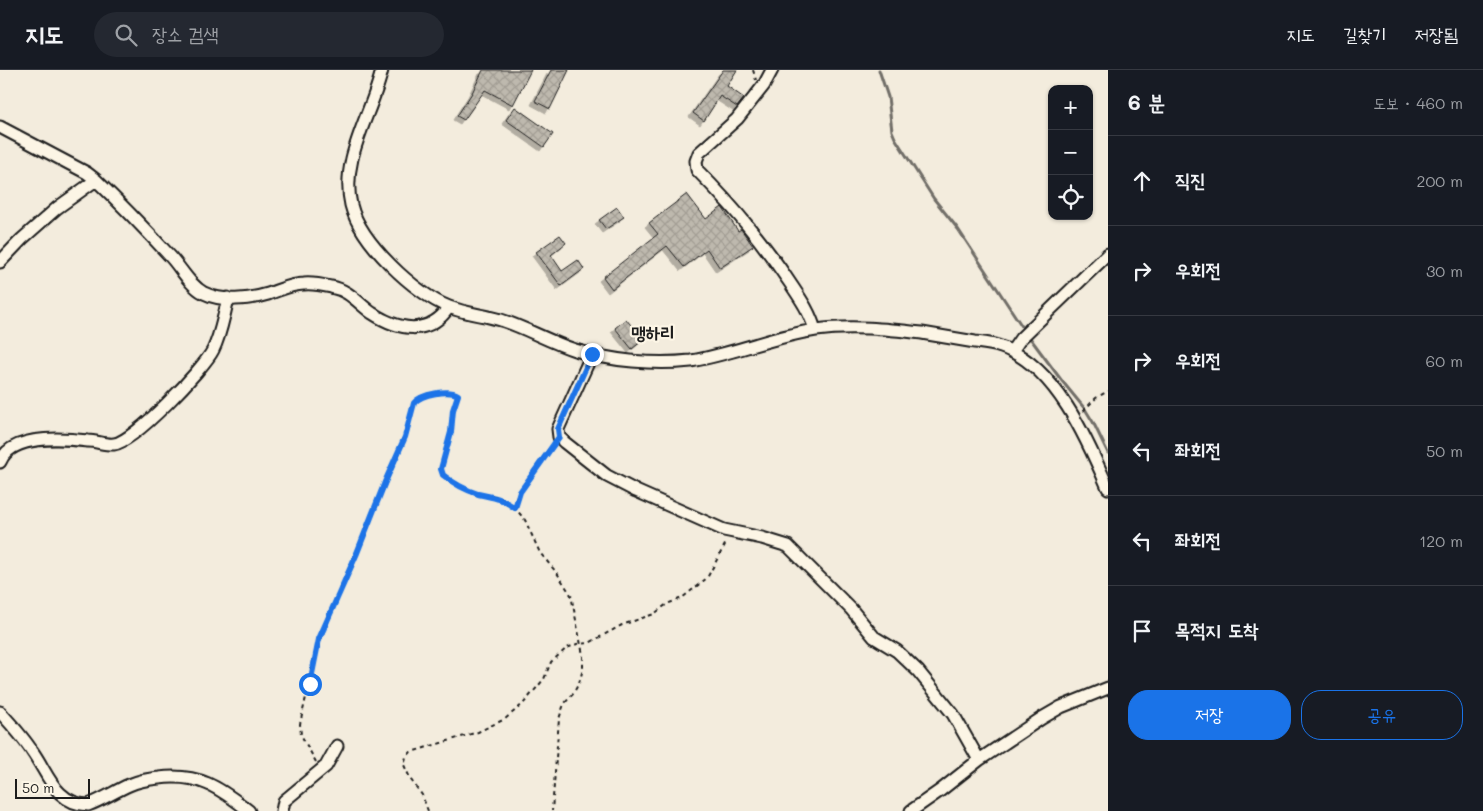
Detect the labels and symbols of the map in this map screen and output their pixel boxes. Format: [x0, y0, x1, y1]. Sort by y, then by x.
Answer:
district label: 맹하리 [631, 320, 675, 344]
route end [581, 343, 604, 366]
route start [299, 673, 322, 696]
scale bar [15, 776, 90, 799]

